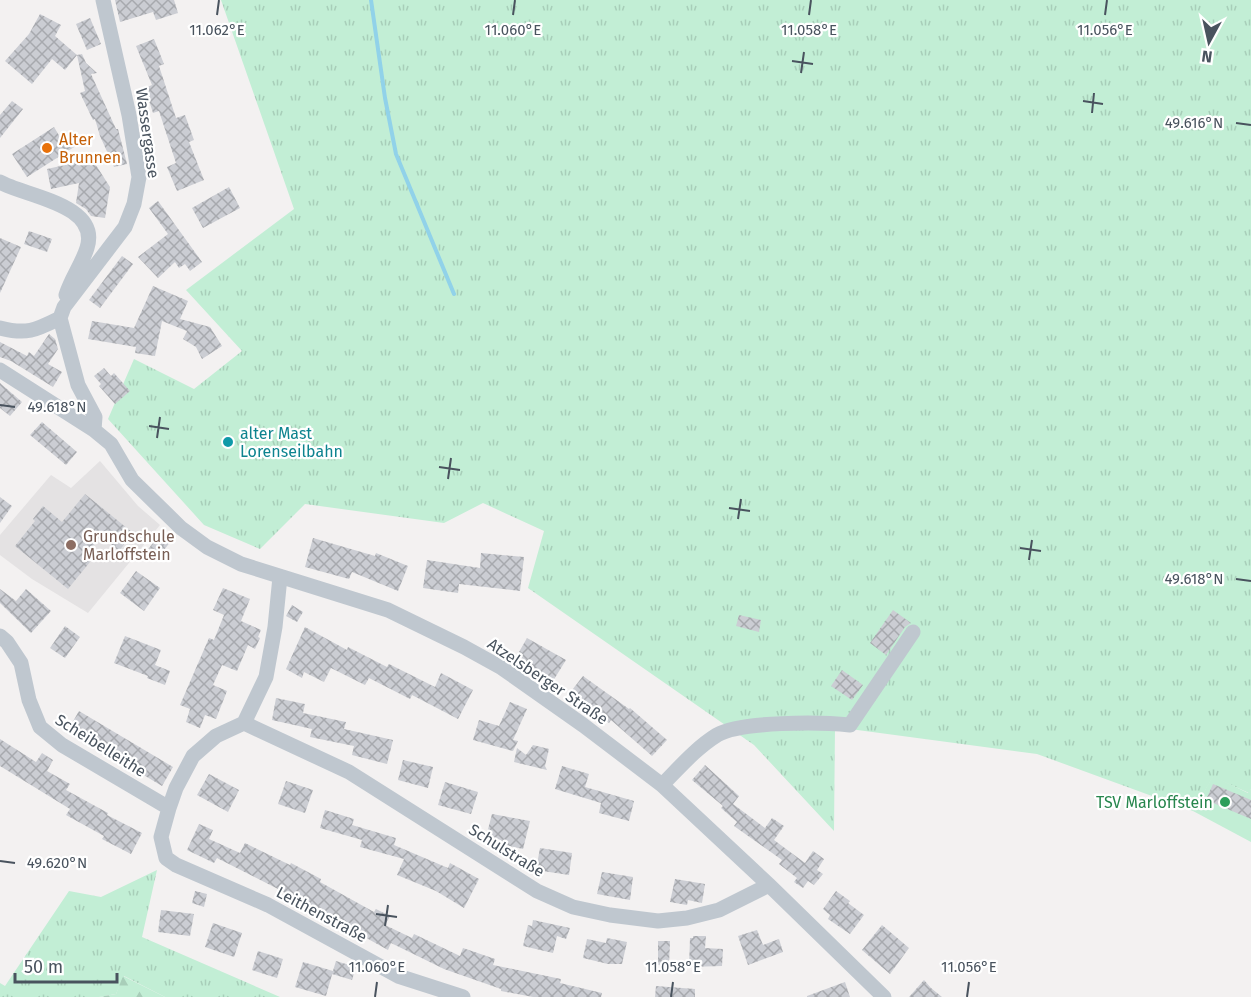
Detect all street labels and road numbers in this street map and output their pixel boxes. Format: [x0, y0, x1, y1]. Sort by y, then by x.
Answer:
street label: Wassergasse [132, 87, 163, 179]
street label: Atzelsberger Straße [484, 634, 612, 729]
street label: Scheibelleithe [52, 710, 150, 781]
street label: Schulstraße [465, 820, 548, 881]
street label: Leithenstraße [273, 883, 370, 946]

